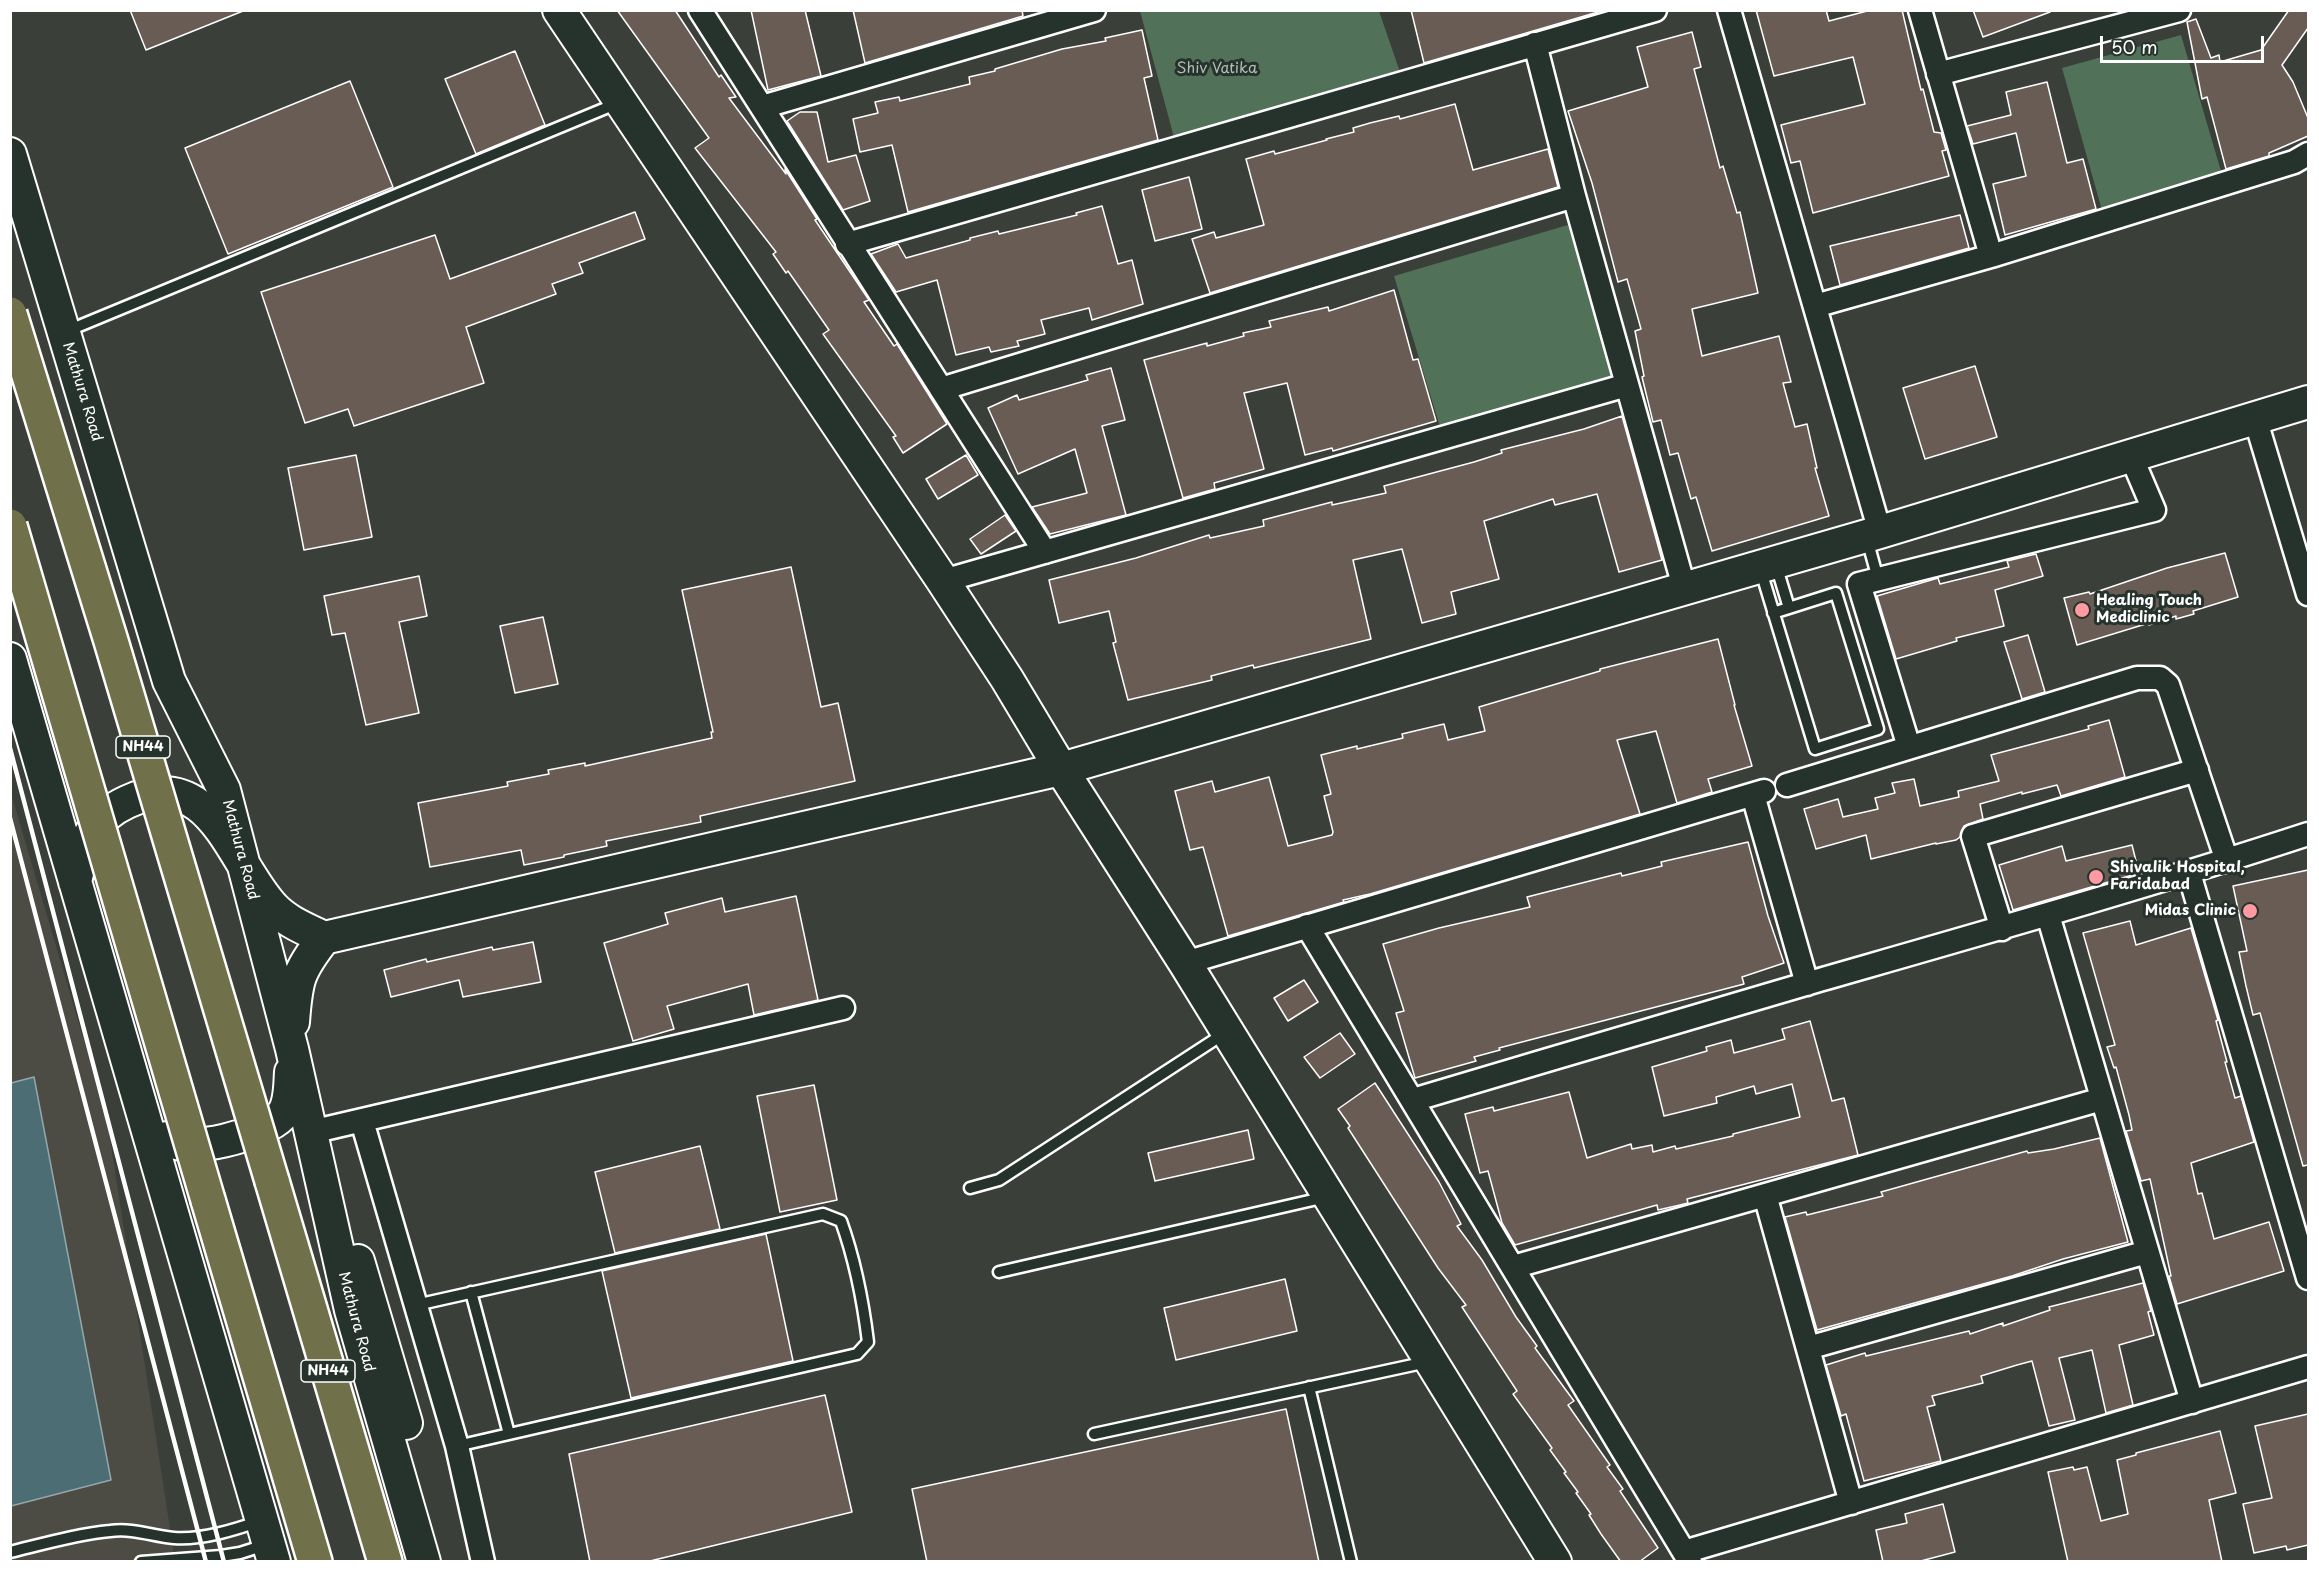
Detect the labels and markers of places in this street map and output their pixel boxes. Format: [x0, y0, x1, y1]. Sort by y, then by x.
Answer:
place label: Healing Touch Mediclinic [2096, 592, 2202, 627]
marker: Healing Touch Mediclinic [2073, 601, 2091, 619]
place label: Shivalik Hospital, Faridabad [2110, 859, 2245, 894]
marker: Shivalik Hospital, Faridabad [2087, 868, 2105, 886]
place label: Midas Clinic [2145, 902, 2236, 920]
marker: Midas Clinic [2241, 902, 2259, 920]

